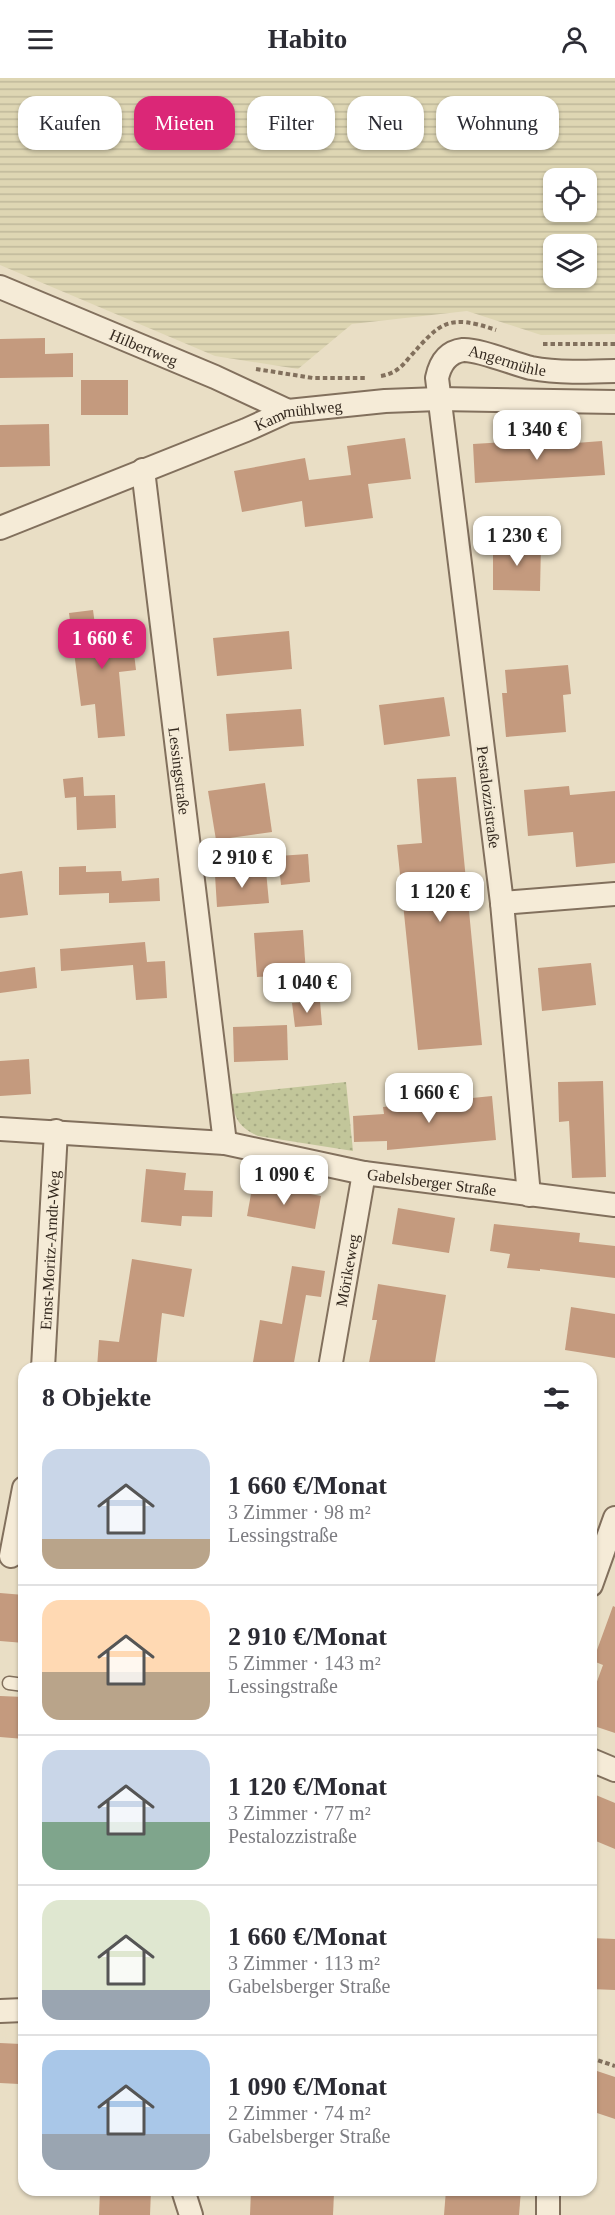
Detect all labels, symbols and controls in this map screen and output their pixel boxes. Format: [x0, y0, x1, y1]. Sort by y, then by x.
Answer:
icon: menu [24, 23, 57, 56]
icon: person [558, 23, 591, 56]
text: Habito [268, 24, 347, 54]
chip: Kaufen [18, 96, 122, 150]
chip: Mieten [134, 96, 235, 150]
chip: Filter [247, 96, 335, 150]
chip: Neu [347, 96, 424, 150]
chip: Wohnung [436, 96, 559, 150]
map controls [543, 168, 597, 288]
button: locate [543, 168, 597, 222]
button: layers [543, 234, 597, 288]
street label: Hilbertweg [107, 326, 180, 370]
street label: Angermühle [467, 342, 547, 379]
street label: Kammühlweg [252, 397, 343, 434]
pin: 1 340 € [482, 410, 592, 461]
text: 1 340 € [507, 418, 567, 440]
pin: 1 230 € [462, 516, 572, 567]
text: 1 230 € [487, 524, 547, 546]
pin: 1 660 € [47, 619, 157, 670]
text: 1 660 € [72, 627, 132, 649]
street label: Lessingstraße [165, 726, 193, 816]
street label: Pestalozzistraße [474, 745, 503, 849]
pin: 2 910 € [187, 838, 297, 889]
text: 2 910 € [212, 846, 272, 868]
pin: 1 120 € [385, 872, 495, 923]
text: 1 120 € [410, 880, 470, 902]
pin: 1 040 € [252, 963, 362, 1014]
text: 1 040 € [277, 971, 337, 993]
pin: 1 660 € [374, 1073, 484, 1124]
text: 1 660 € [399, 1081, 459, 1103]
pin: 1 090 € [229, 1155, 339, 1206]
text: 1 090 € [254, 1163, 314, 1185]
street label: Gabelsberger Straße [366, 1165, 497, 1199]
street label: Ernst-Moritz-Arndt-Weg [37, 1170, 64, 1330]
street label: Mörikeweg [333, 1233, 363, 1308]
icon: filters [540, 1382, 573, 1415]
text: 8 Objekte [42, 1383, 151, 1412]
text: 1 660 €/Monat [228, 1471, 387, 1500]
icon: home [90, 1473, 162, 1545]
text: 3 Zimmer · 98 m² [228, 1501, 371, 1523]
text: Lessingstraße [228, 1524, 338, 1546]
text: 2 910 €/Monat [228, 1622, 387, 1651]
icon: home [90, 1624, 162, 1696]
text: 5 Zimmer · 143 m² [228, 1652, 381, 1674]
text: Lessingstraße [228, 1675, 338, 1697]
text: 1 120 €/Monat [228, 1772, 387, 1801]
icon: home [90, 1774, 162, 1846]
text: 3 Zimmer · 77 m² [228, 1802, 371, 1824]
text: Pestalozzistraße [228, 1825, 357, 1847]
text: 1 660 €/Monat [228, 1922, 387, 1951]
icon: home [90, 1924, 162, 1996]
text: 3 Zimmer · 113 m² [228, 1952, 380, 1974]
text: Gabelsberger Straße [228, 1975, 390, 1997]
text: 1 090 €/Monat [228, 2072, 387, 2101]
icon: home [90, 2074, 162, 2146]
text: 2 Zimmer · 74 m² [228, 2102, 371, 2124]
text: Gabelsberger Straße [228, 2125, 390, 2147]

